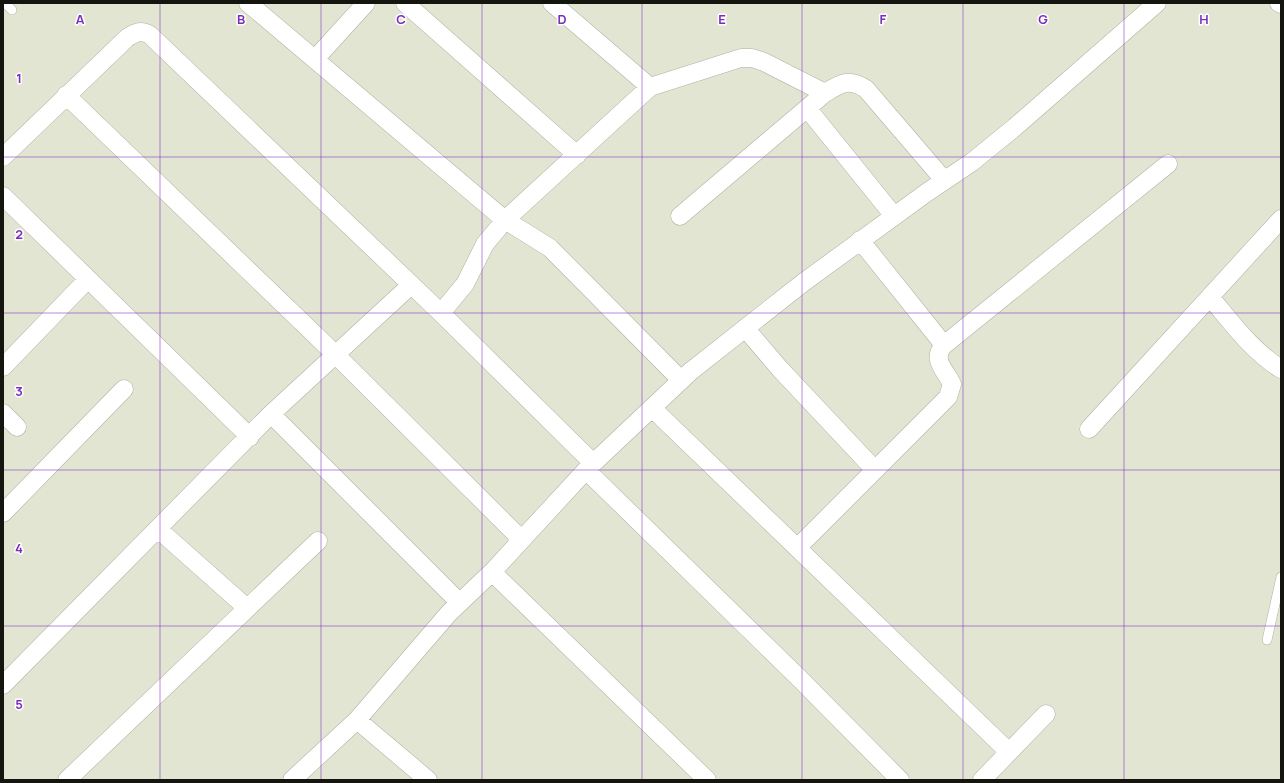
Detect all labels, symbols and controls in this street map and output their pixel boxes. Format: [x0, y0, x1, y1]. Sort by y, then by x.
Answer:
text: A [76, 10, 85, 28]
text: B [237, 10, 245, 28]
text: C [396, 10, 406, 28]
text: D [557, 10, 567, 28]
text: E [718, 10, 726, 28]
text: F [880, 10, 887, 28]
text: G [1038, 10, 1048, 28]
text: H [1199, 10, 1209, 28]
text: 1 [16, 69, 22, 87]
text: 2 [15, 225, 23, 243]
text: 3 [15, 382, 23, 400]
text: 4 [15, 539, 23, 557]
text: 5 [15, 695, 23, 713]

